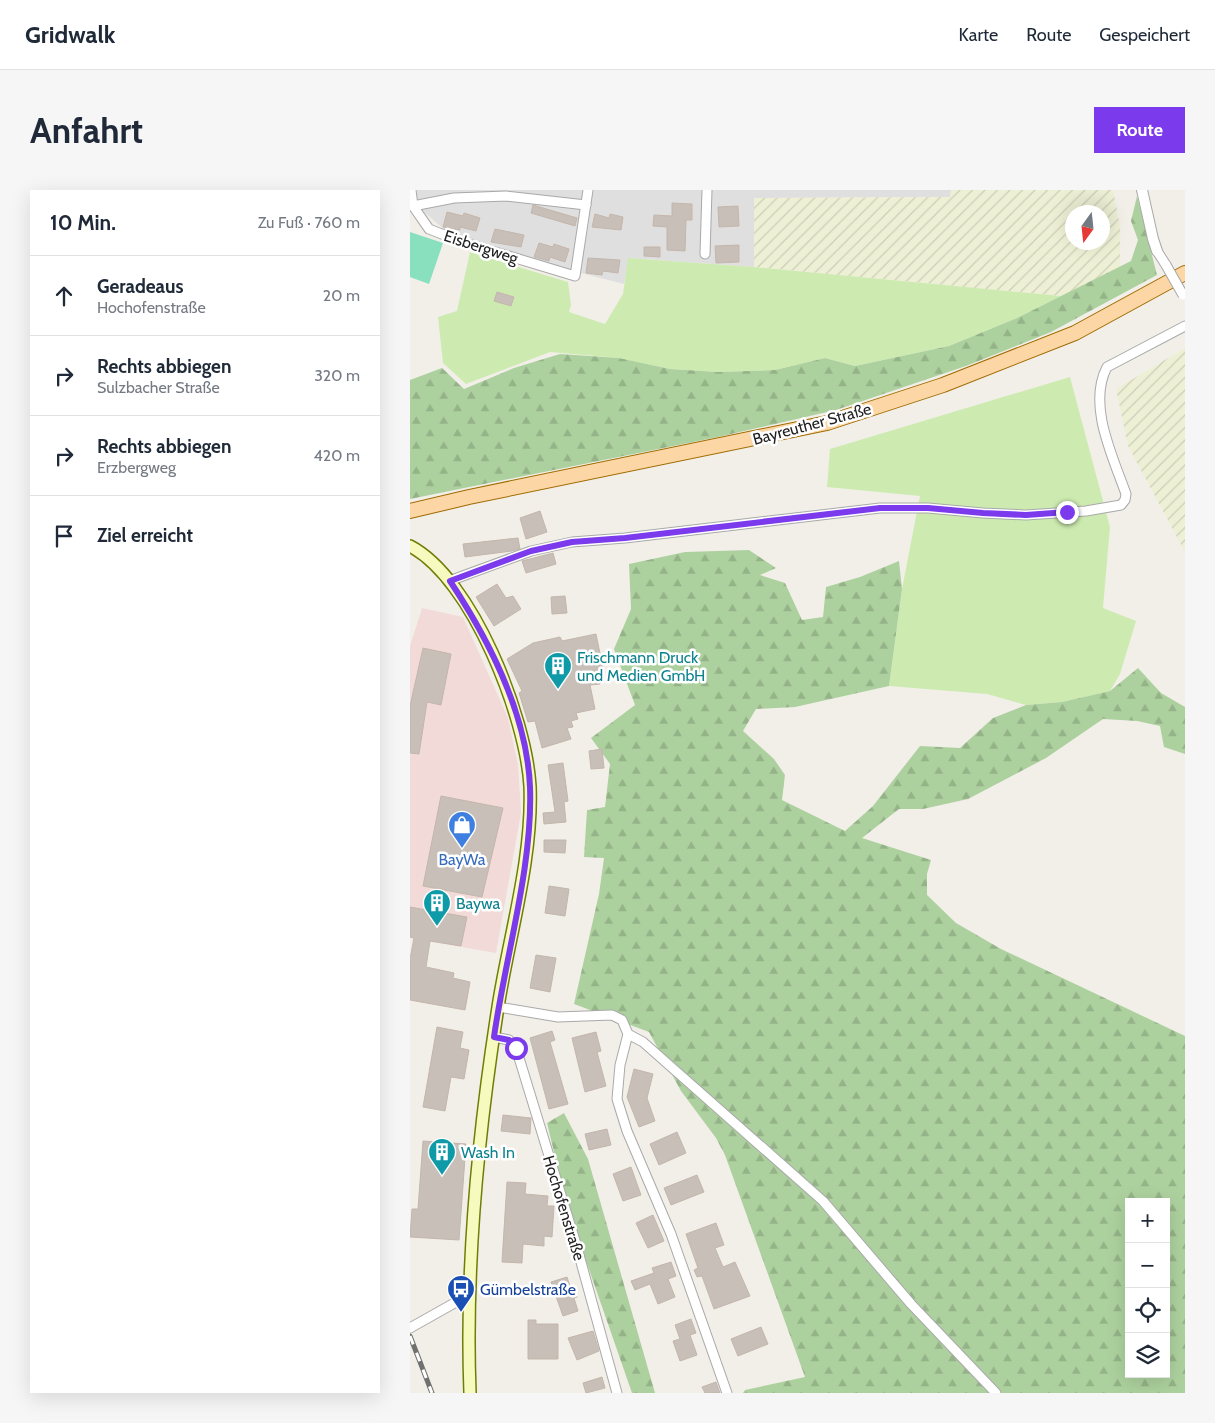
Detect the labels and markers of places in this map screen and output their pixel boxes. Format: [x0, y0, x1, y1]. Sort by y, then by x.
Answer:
place label: Frischmann Druck und Medien GmbH [577, 648, 705, 685]
building icon: Frischmann Druck und Medien GmbH [543, 651, 573, 690]
shop icon: BayWa [447, 810, 477, 849]
place label: BayWa [439, 850, 486, 869]
building icon: Baywa [422, 888, 452, 927]
place label: Baywa [456, 894, 501, 913]
building icon: Wash In [427, 1137, 457, 1176]
place label: Wash In [461, 1143, 515, 1162]
bus stop icon: Gümbelstraße [446, 1274, 476, 1313]
place label: Gümbelstraße [480, 1280, 576, 1299]

